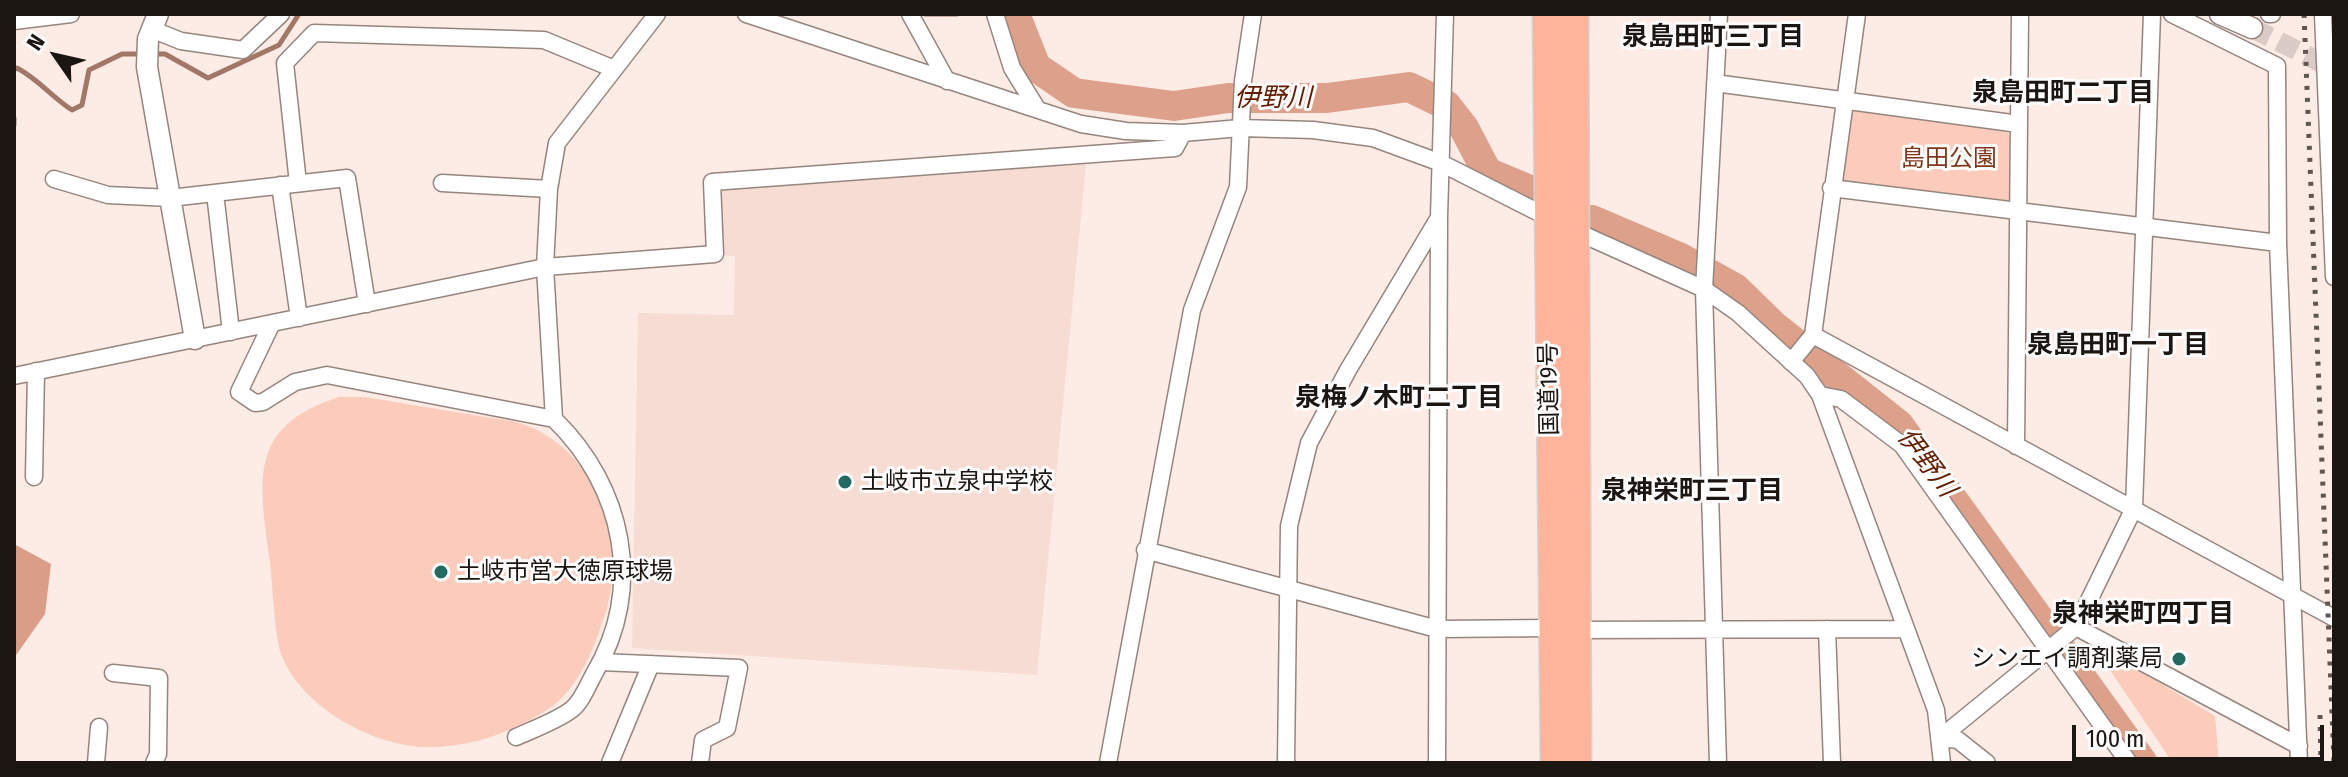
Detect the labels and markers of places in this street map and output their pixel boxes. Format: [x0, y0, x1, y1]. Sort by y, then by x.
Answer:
place label: 土岐市立泉中学校 [861, 468, 1053, 496]
marker: 土岐市立泉中学校 [836, 473, 854, 491]
place label: 土岐市営大徳原球場 [457, 558, 673, 586]
marker: 土岐市営大徳原球場 [432, 563, 450, 581]
place label: シンエイ調剤薬局 [1971, 645, 2163, 673]
marker: シンエイ調剤薬局 [2170, 650, 2188, 668]

